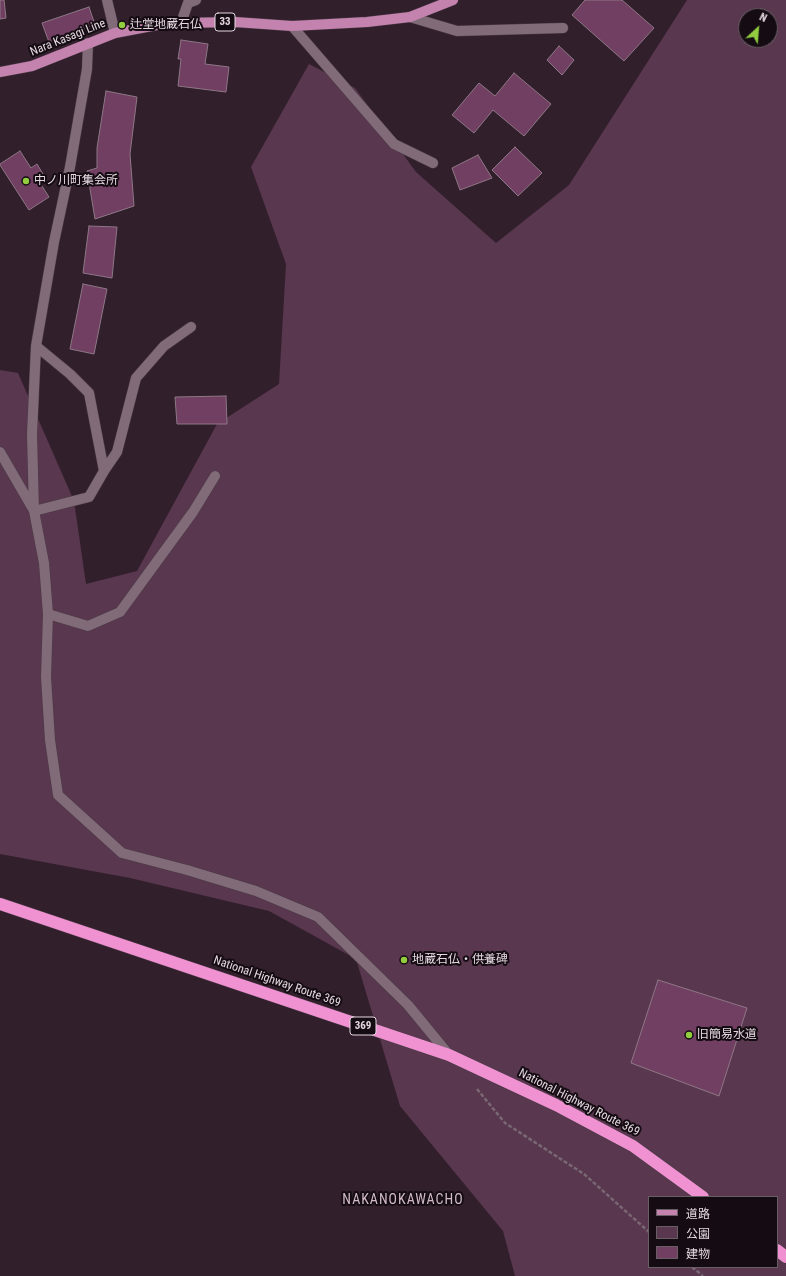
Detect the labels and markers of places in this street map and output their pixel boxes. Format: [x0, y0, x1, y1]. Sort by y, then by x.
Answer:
place label: 辻堂地蔵石仏 [130, 18, 202, 32]
marker: 辻堂地蔵石仏 [117, 20, 127, 30]
place label: 中ノ川町集会所 [34, 174, 118, 188]
marker: 中ノ川町集会所 [21, 176, 31, 186]
place label: 地蔵石仏・供養碑 [412, 953, 508, 967]
marker: 地蔵石仏・供養碑 [399, 955, 409, 965]
place label: 旧簡易水道 [697, 1028, 757, 1042]
marker: 旧簡易水道 [684, 1030, 694, 1040]

